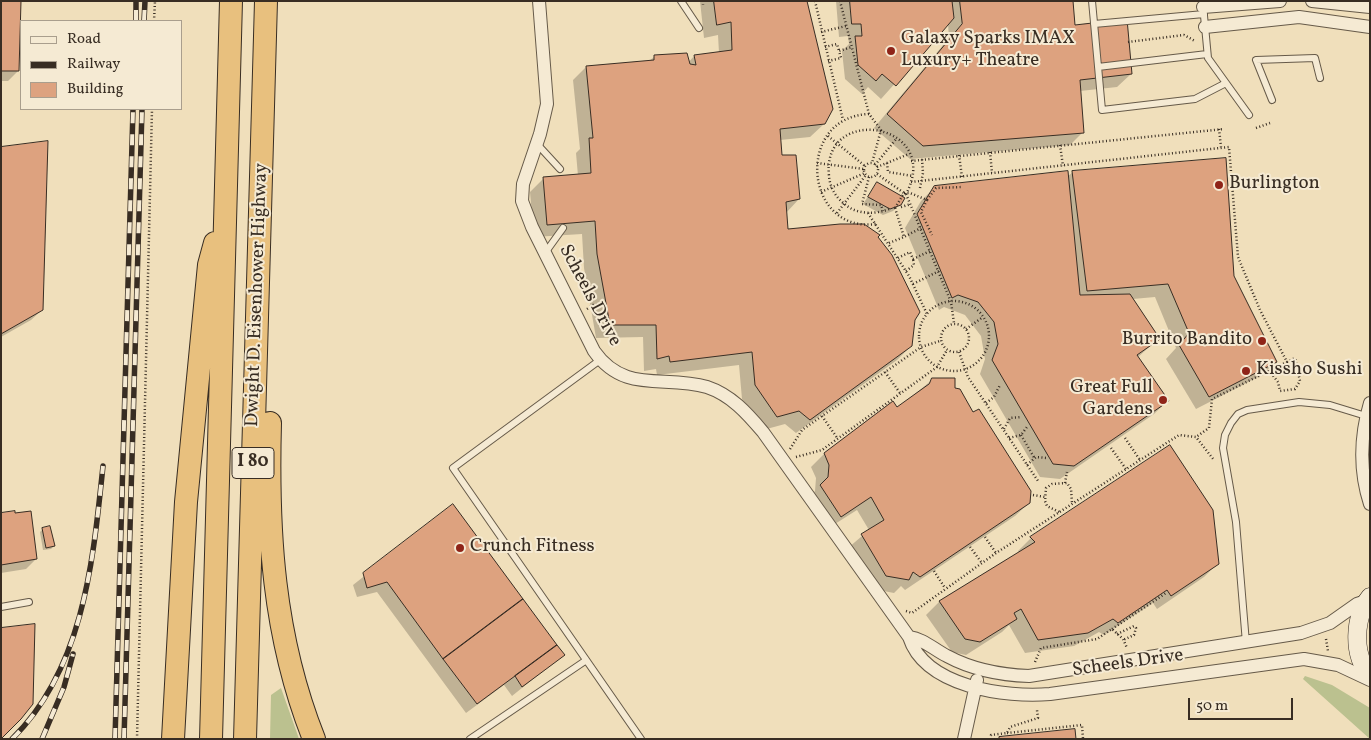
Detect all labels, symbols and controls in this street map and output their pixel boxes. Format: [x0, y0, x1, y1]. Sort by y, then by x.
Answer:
legend [20, 20, 182, 110]
text: Road [67, 29, 101, 50]
place label: Galaxy Sparks IMAX Luxury+ Theatre [901, 29, 1075, 73]
marker: Galaxy Sparks IMAX Luxury+ Theatre [885, 45, 897, 57]
text: Railway [67, 54, 120, 75]
text: Building [67, 79, 123, 100]
street label: Dwight D. Eisenhower Highway [242, 163, 274, 427]
place label: Burlington [1229, 174, 1320, 196]
marker: Burlington [1213, 179, 1225, 191]
street label: Scheels Drive [553, 241, 625, 351]
place label: Burrito Bandito [1122, 330, 1252, 352]
marker: Burrito Bandito [1256, 335, 1268, 347]
place label: Kissho Sushi [1256, 360, 1362, 382]
marker: Kissho Sushi [1240, 365, 1252, 377]
place label: Great Full Gardens [1070, 378, 1153, 422]
marker: Great Full Gardens [1157, 394, 1169, 406]
road number: I 80 [232, 448, 274, 478]
place label: Crunch Fitness [470, 537, 595, 559]
marker: Crunch Fitness [454, 542, 466, 554]
street label: Scheels Drive [1071, 645, 1185, 683]
scale bar [1191, 688, 1296, 720]
text: 50 m [1196, 696, 1228, 717]

